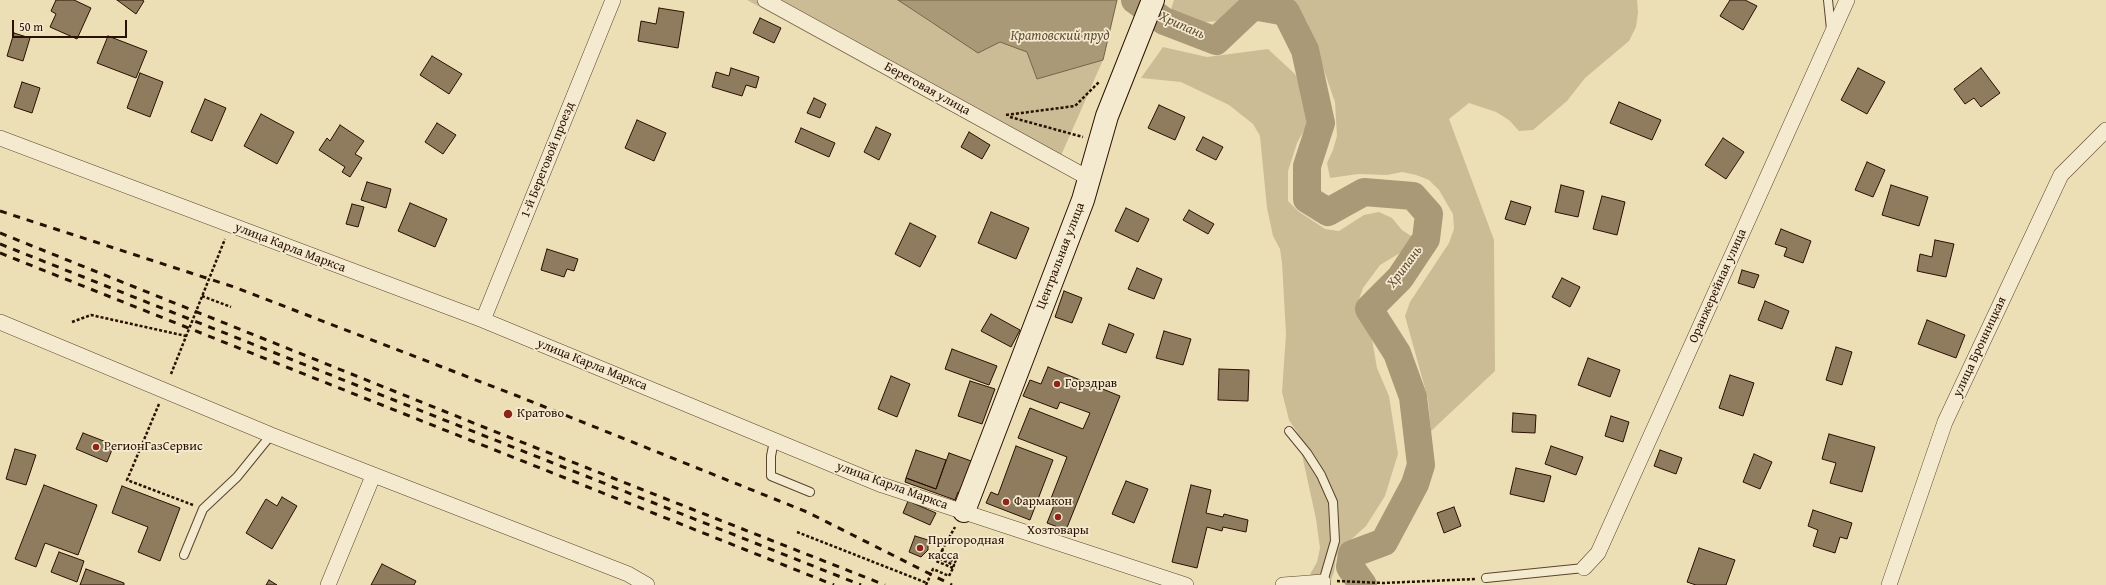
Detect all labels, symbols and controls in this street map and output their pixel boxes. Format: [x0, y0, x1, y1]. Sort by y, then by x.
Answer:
water label: Хрипань [1156, 8, 1208, 44]
scale bar [14, 12, 129, 38]
text: 50 m [19, 18, 43, 35]
water label: Кратовский пруд [1010, 28, 1110, 44]
street label: Береговая улица [881, 59, 973, 119]
street label: 1-й Береговой проезд [518, 100, 578, 220]
street label: Центральная улица [1033, 200, 1089, 312]
street label: улица Карла Маркса [232, 220, 348, 276]
street label: Оранжерейная улица [1686, 226, 1750, 346]
water label: Хрипань [1384, 243, 1426, 291]
street label: улица Бронницкая [1950, 294, 2010, 400]
street label: улица Карла Маркса [535, 336, 649, 394]
place label: Горздрав [1065, 376, 1117, 392]
marker: Горздрав [1052, 379, 1062, 389]
place label: Кратово [517, 406, 564, 422]
marker: Кратово [502, 408, 514, 420]
place label: РегионГазСервис [104, 439, 203, 455]
marker: РегионГазСервис [91, 442, 101, 452]
street label: улица Карла Маркса [834, 459, 950, 513]
place label: Фармакон [1014, 494, 1072, 510]
marker: Фармакон [1001, 497, 1011, 507]
marker: Хозтовары [1053, 512, 1063, 522]
place label: Хозтовары [1027, 523, 1089, 539]
place label: Пригородная касса [928, 533, 1004, 564]
marker: Пригородная касса [915, 543, 925, 553]

